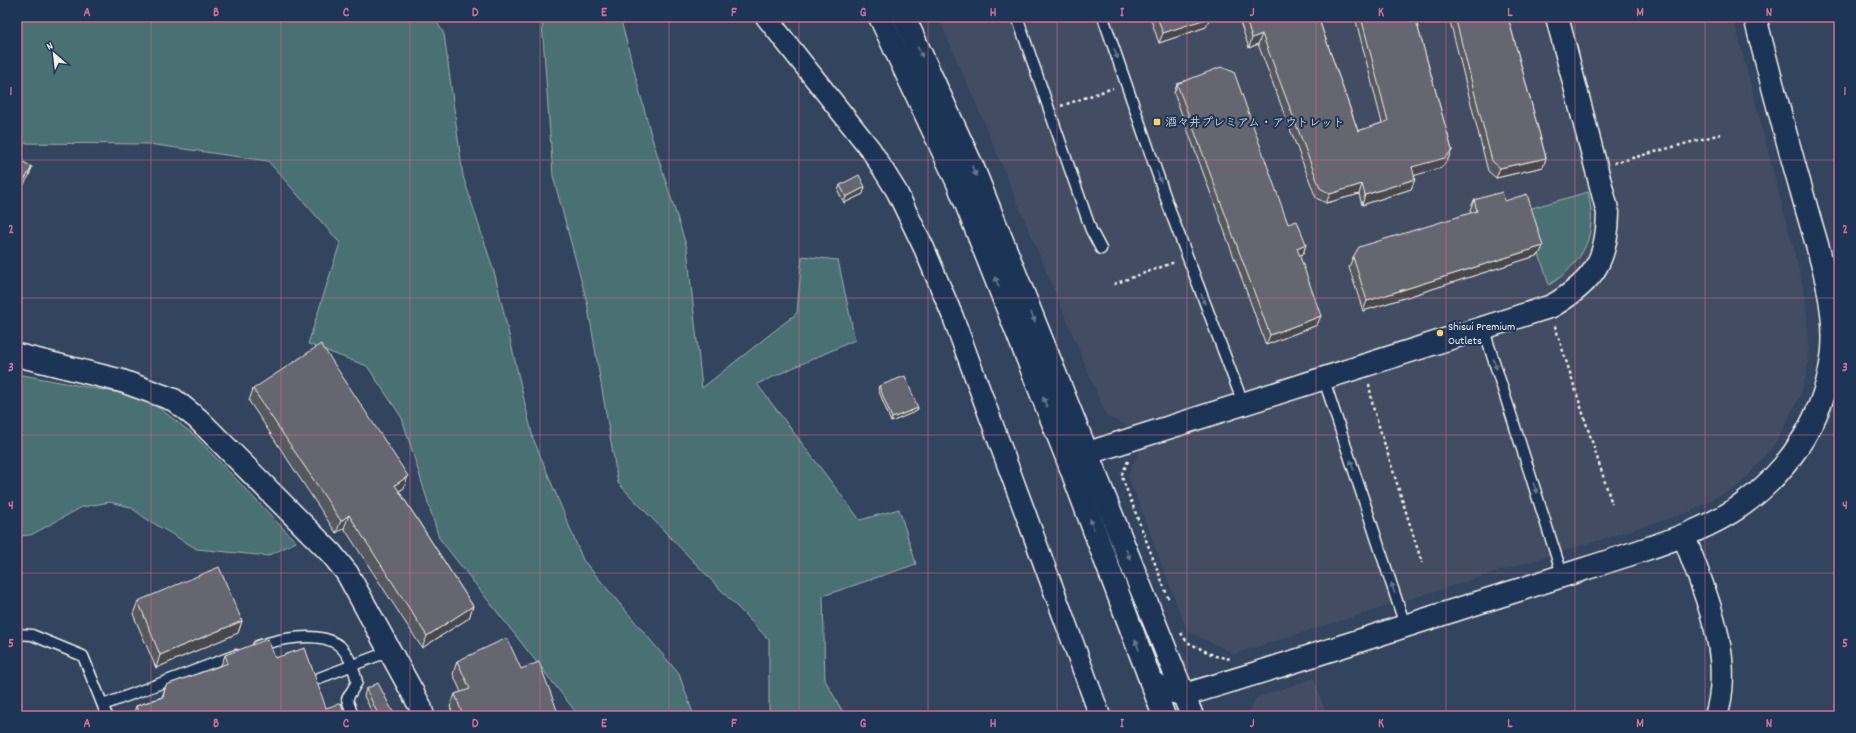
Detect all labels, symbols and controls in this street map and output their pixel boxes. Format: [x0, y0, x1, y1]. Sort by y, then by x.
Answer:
text: A [83, 4, 91, 23]
text: B [213, 4, 219, 23]
text: C [343, 4, 350, 23]
text: D [472, 4, 479, 23]
text: E [601, 4, 608, 23]
text: F [731, 4, 737, 23]
text: G [860, 4, 867, 23]
text: H [990, 4, 997, 23]
text: I [1120, 4, 1125, 23]
text: J [1250, 4, 1255, 23]
text: K [1378, 4, 1384, 23]
text: L [1507, 4, 1513, 23]
text: M [1636, 4, 1644, 23]
text: N [1766, 4, 1772, 23]
north arrow [34, 34, 74, 74]
text: N [44, 38, 57, 55]
one-way arrow [917, 47, 923, 58]
one-way arrow [1113, 48, 1119, 60]
text: 1 [10, 83, 13, 102]
text: 1 [1844, 83, 1847, 102]
place label: 酒々井プレミアム・アウトレット [1165, 115, 1345, 132]
marker: 酒々井プレミアム・アウトレット [1152, 117, 1162, 127]
one-way arrow [971, 165, 977, 176]
one-way arrow [1156, 171, 1162, 183]
text: 2 [8, 221, 14, 240]
text: 2 [1842, 221, 1848, 240]
one-way arrow [994, 276, 1000, 287]
one-way arrow [1200, 293, 1206, 305]
one-way arrow [1030, 312, 1036, 323]
place label: Shisui Premium Outlets [1448, 319, 1515, 350]
marker: Shisui Premium Outlets [1435, 328, 1445, 338]
text: 3 [8, 359, 14, 378]
one-way arrow [1492, 359, 1498, 371]
text: 3 [1842, 359, 1848, 378]
one-way arrow [1042, 397, 1048, 408]
one-way arrow [1349, 458, 1355, 470]
one-way arrow [1532, 482, 1538, 494]
text: 4 [8, 497, 14, 516]
text: 4 [1842, 497, 1848, 516]
one-way arrow [1088, 517, 1094, 529]
one-way arrow [1126, 549, 1132, 561]
one-way arrow [1389, 582, 1395, 594]
text: 5 [8, 635, 14, 654]
text: 5 [1842, 635, 1848, 654]
one-way arrow [1134, 639, 1140, 651]
text: A [83, 715, 91, 733]
text: B [213, 715, 219, 733]
text: C [343, 715, 350, 733]
text: D [472, 715, 479, 733]
text: E [601, 715, 608, 733]
text: F [731, 715, 737, 733]
text: G [860, 715, 867, 733]
text: H [990, 715, 997, 733]
text: I [1120, 715, 1125, 733]
text: J [1250, 715, 1255, 733]
text: K [1378, 715, 1384, 733]
text: L [1507, 715, 1513, 733]
text: M [1636, 715, 1644, 733]
text: N [1766, 715, 1772, 733]

